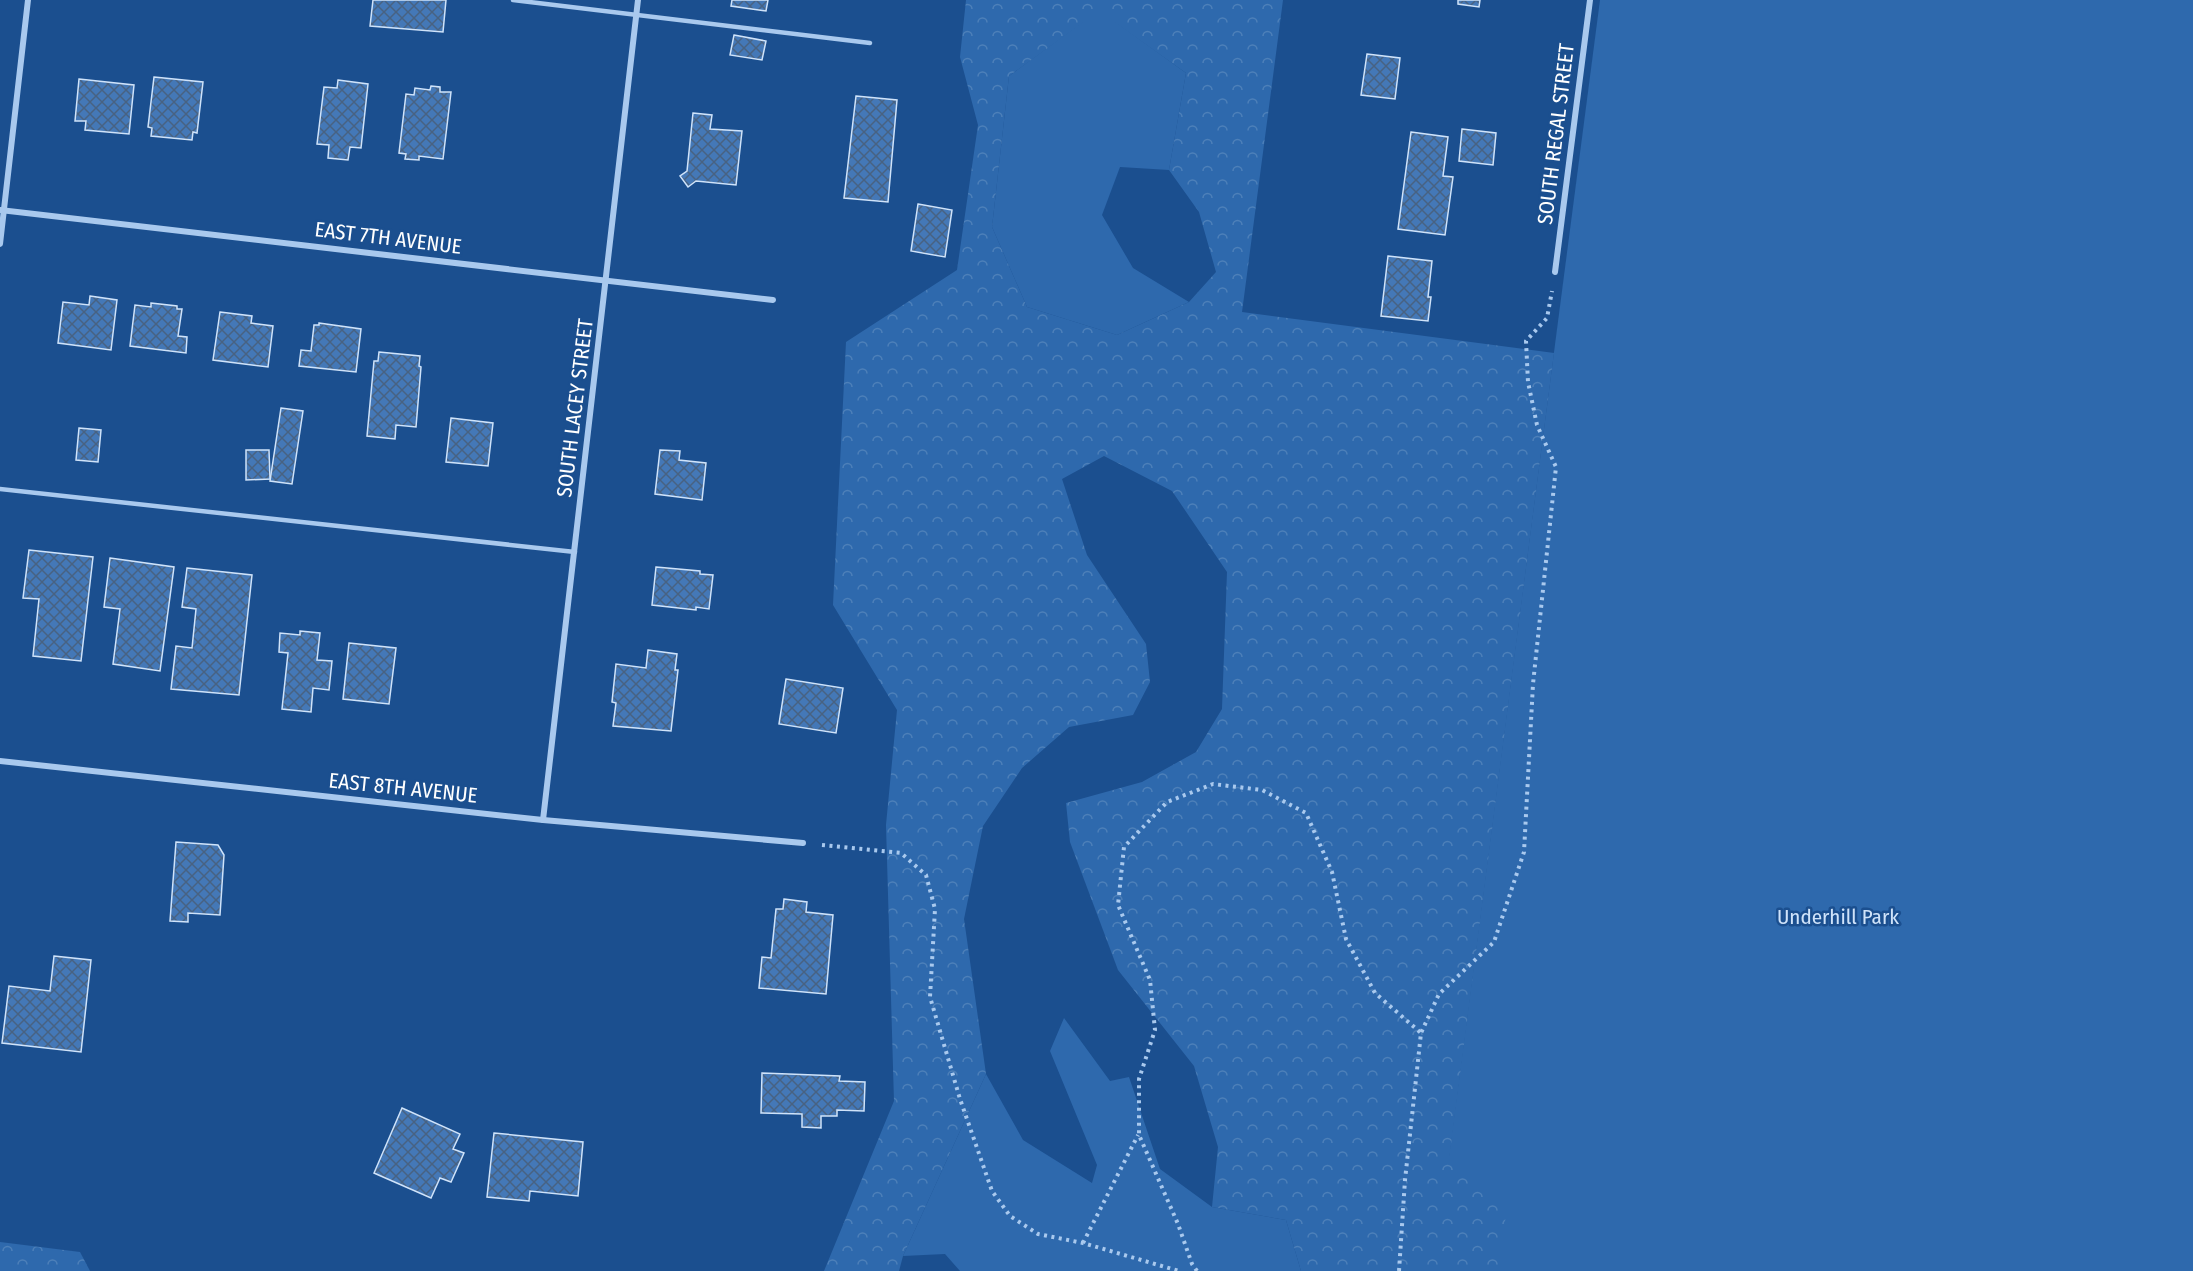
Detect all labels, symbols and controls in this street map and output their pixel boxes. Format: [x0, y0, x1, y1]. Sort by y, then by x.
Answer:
street label: SOUTH REGAL STREET [1532, 42, 1580, 226]
street label: EAST 7TH AVENUE [313, 216, 463, 260]
street label: SOUTH LACEY STREET [551, 317, 599, 499]
street label: EAST 8TH AVENUE [327, 767, 479, 809]
park label: Underhill Park [1777, 904, 1899, 930]

